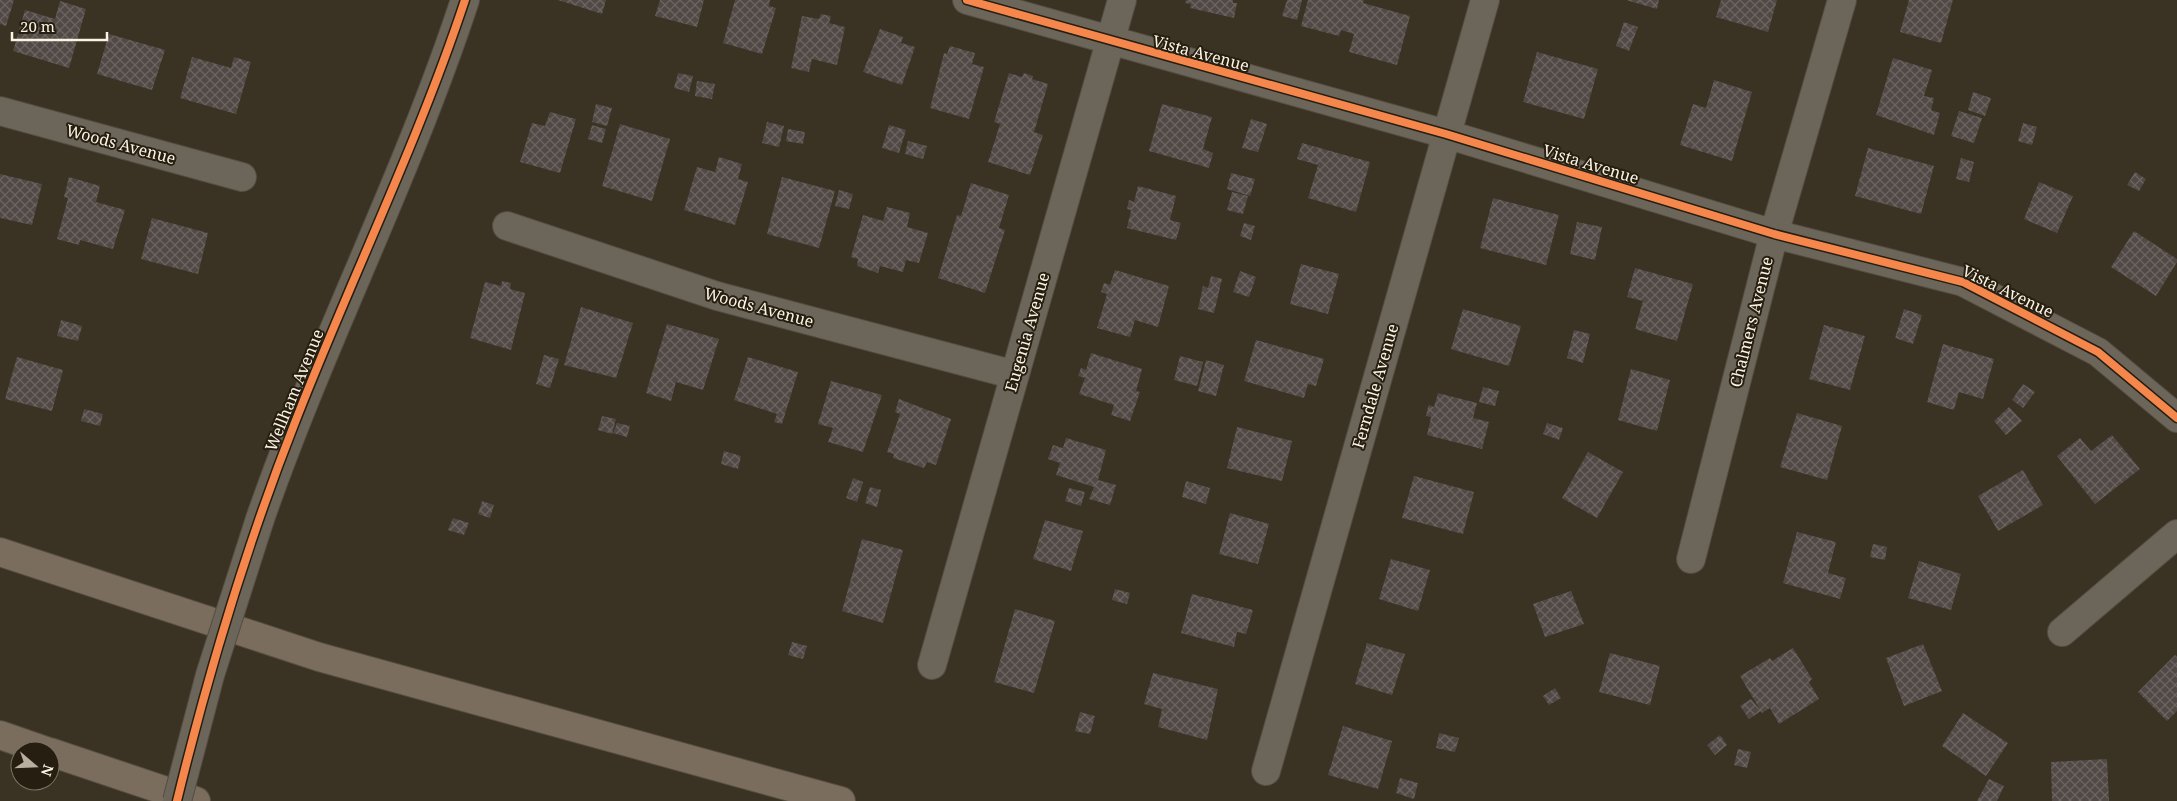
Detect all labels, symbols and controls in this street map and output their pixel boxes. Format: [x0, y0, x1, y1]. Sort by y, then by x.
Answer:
scale bar [12, 10, 108, 42]
text: 20 m [20, 16, 55, 36]
street label: Vista Avenue [1150, 30, 1252, 76]
street label: Woods Avenue [64, 119, 178, 169]
street label: Vista Avenue [1540, 139, 1642, 189]
street label: Chalmers Avenue [1724, 254, 1778, 390]
street label: Vista Avenue [1959, 259, 2057, 323]
street label: Eugenia Avenue [999, 270, 1055, 394]
street label: Woods Avenue [702, 282, 816, 332]
street label: Ferndale Avenue [1347, 321, 1403, 451]
street label: Wellham Avenue [259, 326, 329, 454]
north arrow [10, 741, 60, 791]
text: N [37, 762, 59, 779]

